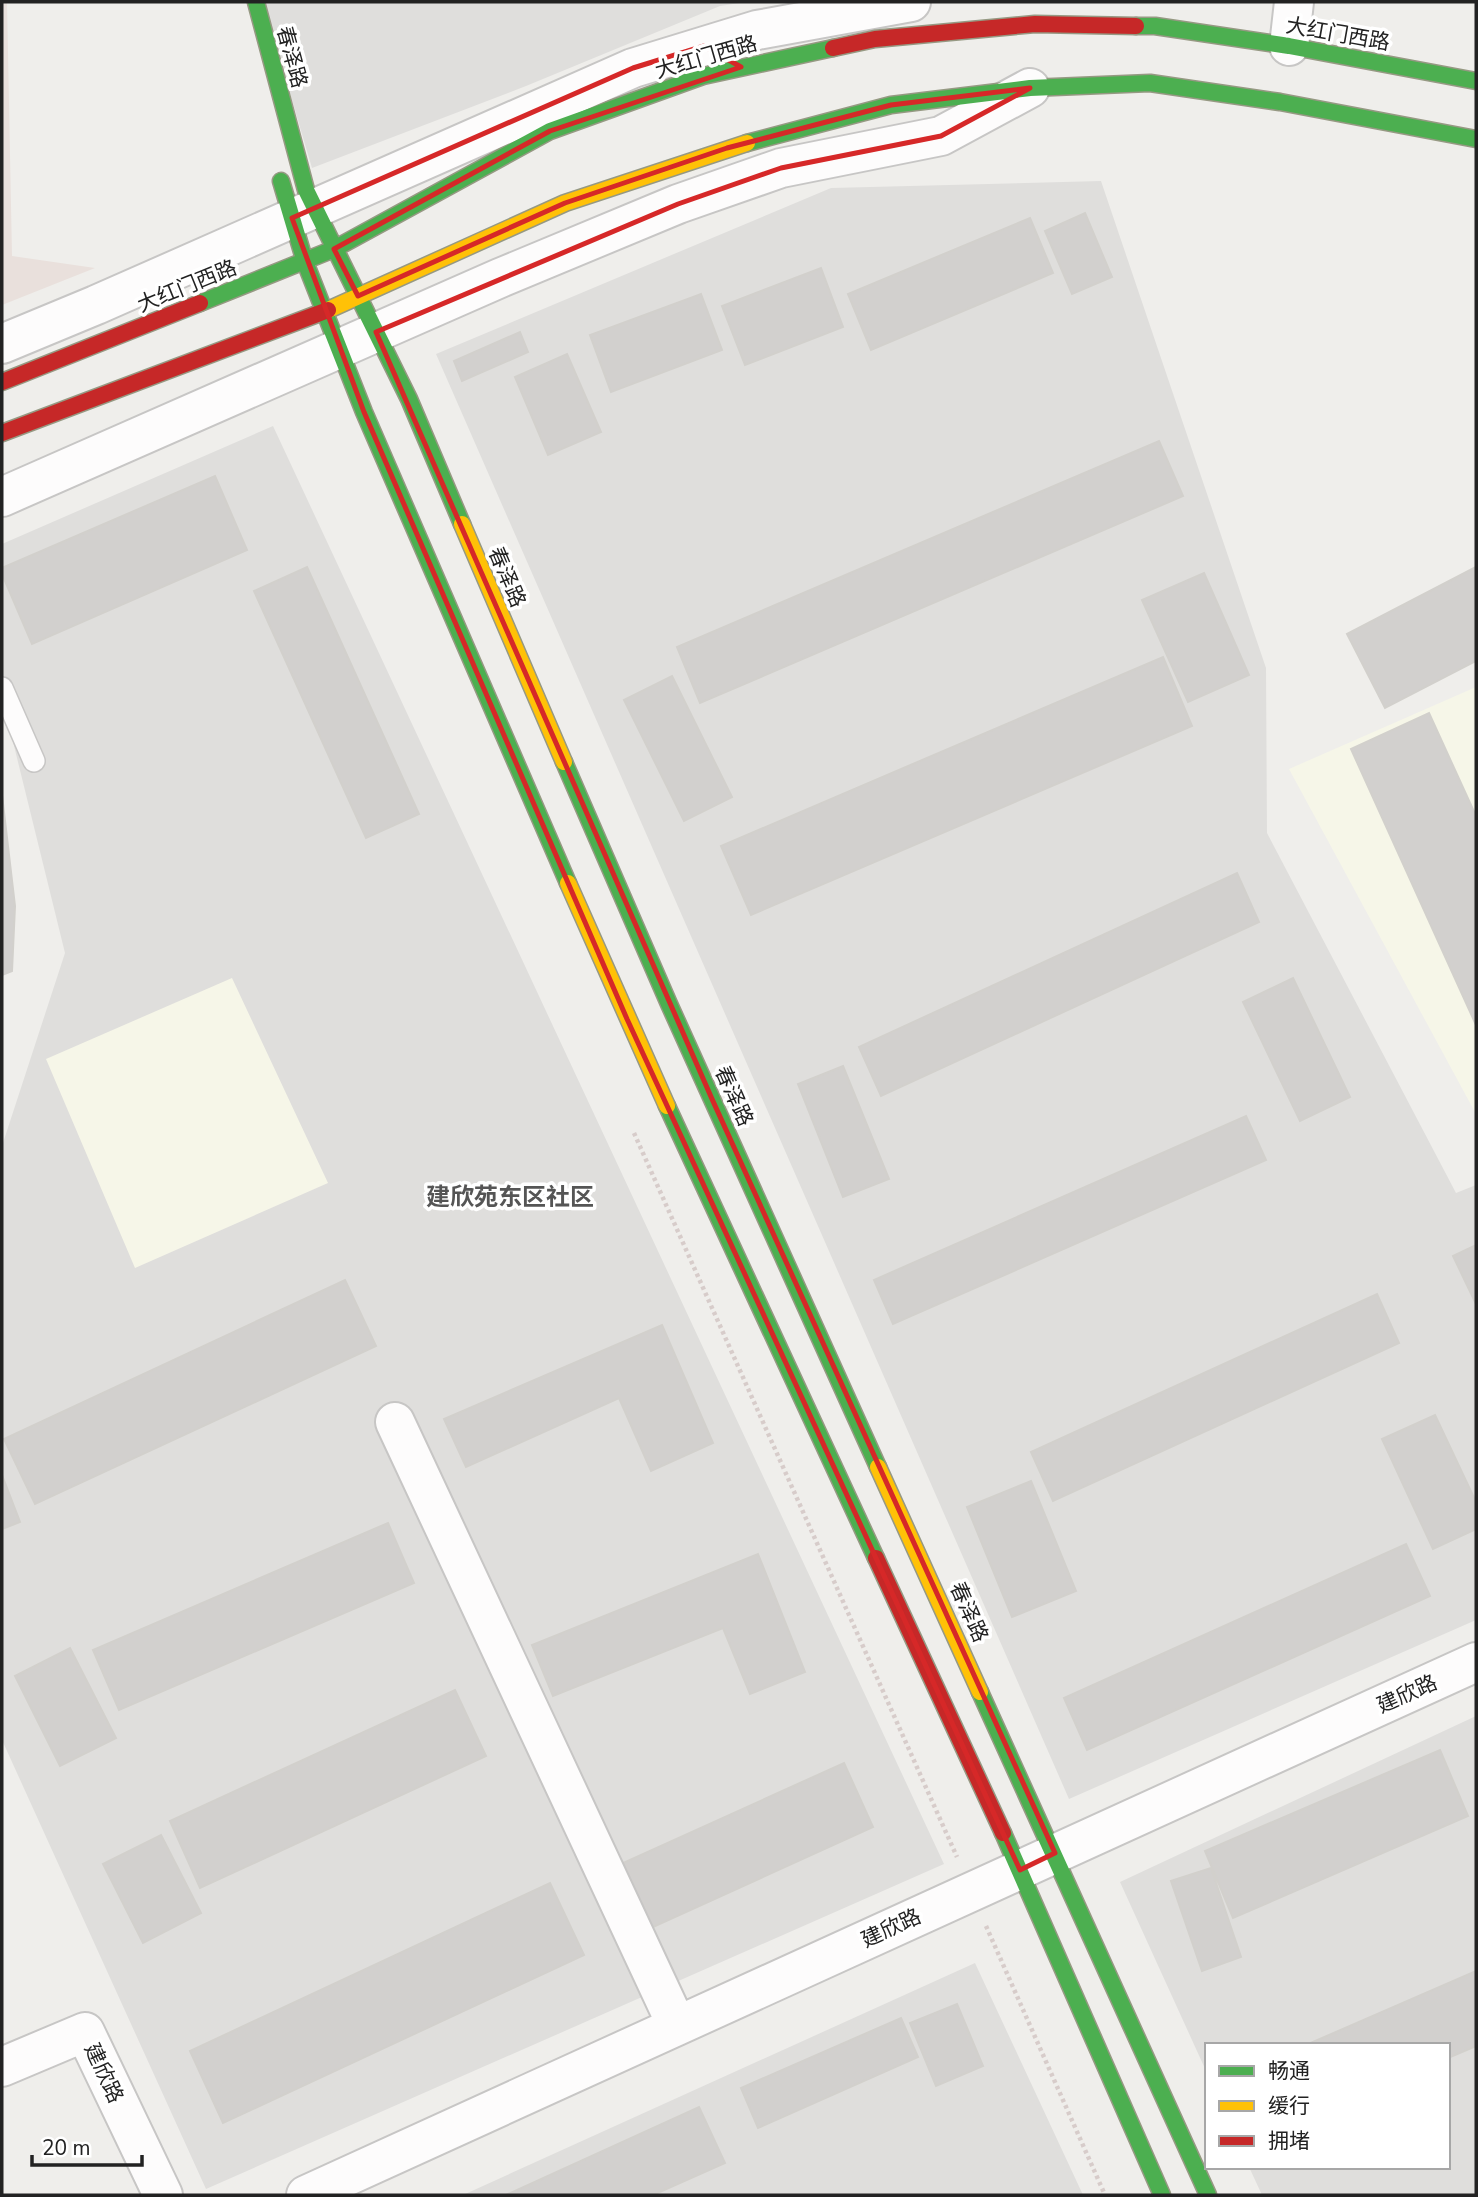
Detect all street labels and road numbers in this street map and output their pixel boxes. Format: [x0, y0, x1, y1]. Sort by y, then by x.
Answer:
street label: 大红门西路 [1284, 11, 1392, 57]
street label: 春泽路 [270, 23, 314, 91]
street label: 大红门西路 [652, 29, 760, 85]
street label: 大红门西路 [133, 253, 241, 319]
street label: 春泽路 [482, 543, 532, 611]
street label: 春泽路 [708, 1062, 760, 1130]
street label: 春泽路 [943, 1578, 995, 1646]
street label: 建欣路 [1373, 1668, 1441, 1720]
street label: 建欣路 [857, 1902, 925, 1954]
street label: 建欣路 [78, 2039, 130, 2107]

